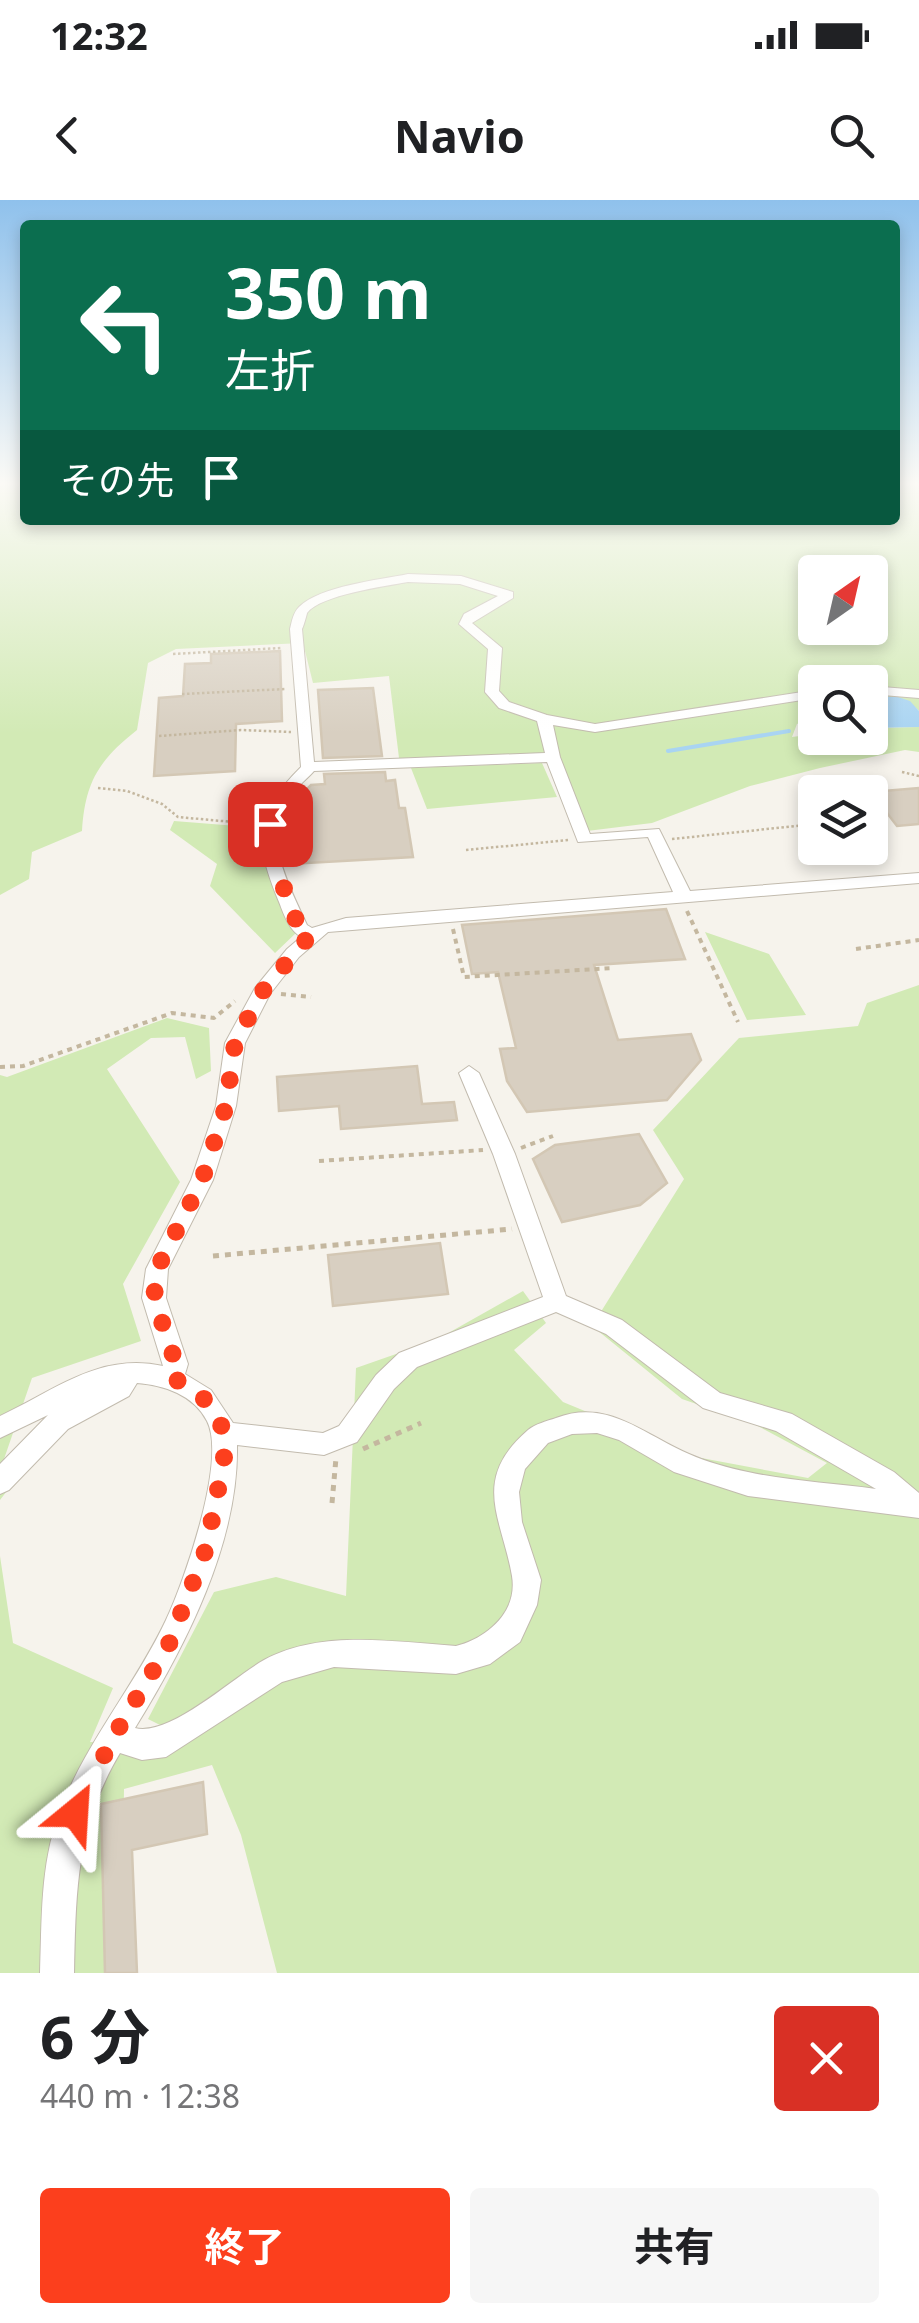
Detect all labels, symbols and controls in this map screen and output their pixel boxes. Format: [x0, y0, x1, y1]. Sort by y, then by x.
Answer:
text: 12:32 [50, 9, 148, 61]
text: Navio [394, 105, 525, 166]
icon: back [40, 108, 95, 163]
icon: search [824, 108, 879, 163]
text: 350 m [225, 244, 432, 340]
icon: left [60, 260, 190, 390]
text: 左折 [225, 339, 315, 400]
icon: arrive [194, 450, 249, 505]
text: その先 [60, 453, 174, 505]
north arrow [798, 555, 888, 645]
map controls [798, 555, 888, 865]
button: search [798, 665, 888, 755]
button: layers [798, 775, 888, 865]
pin [228, 782, 313, 867]
icon: arrive [243, 797, 298, 852]
position arrow [23, 1761, 127, 1865]
text: 6 分 [40, 1995, 150, 2077]
button: close [774, 2006, 879, 2111]
text: 440 m · 12:38 [40, 2074, 240, 2117]
button: 終了 [40, 2188, 450, 2303]
button: 共有 [470, 2188, 879, 2303]

